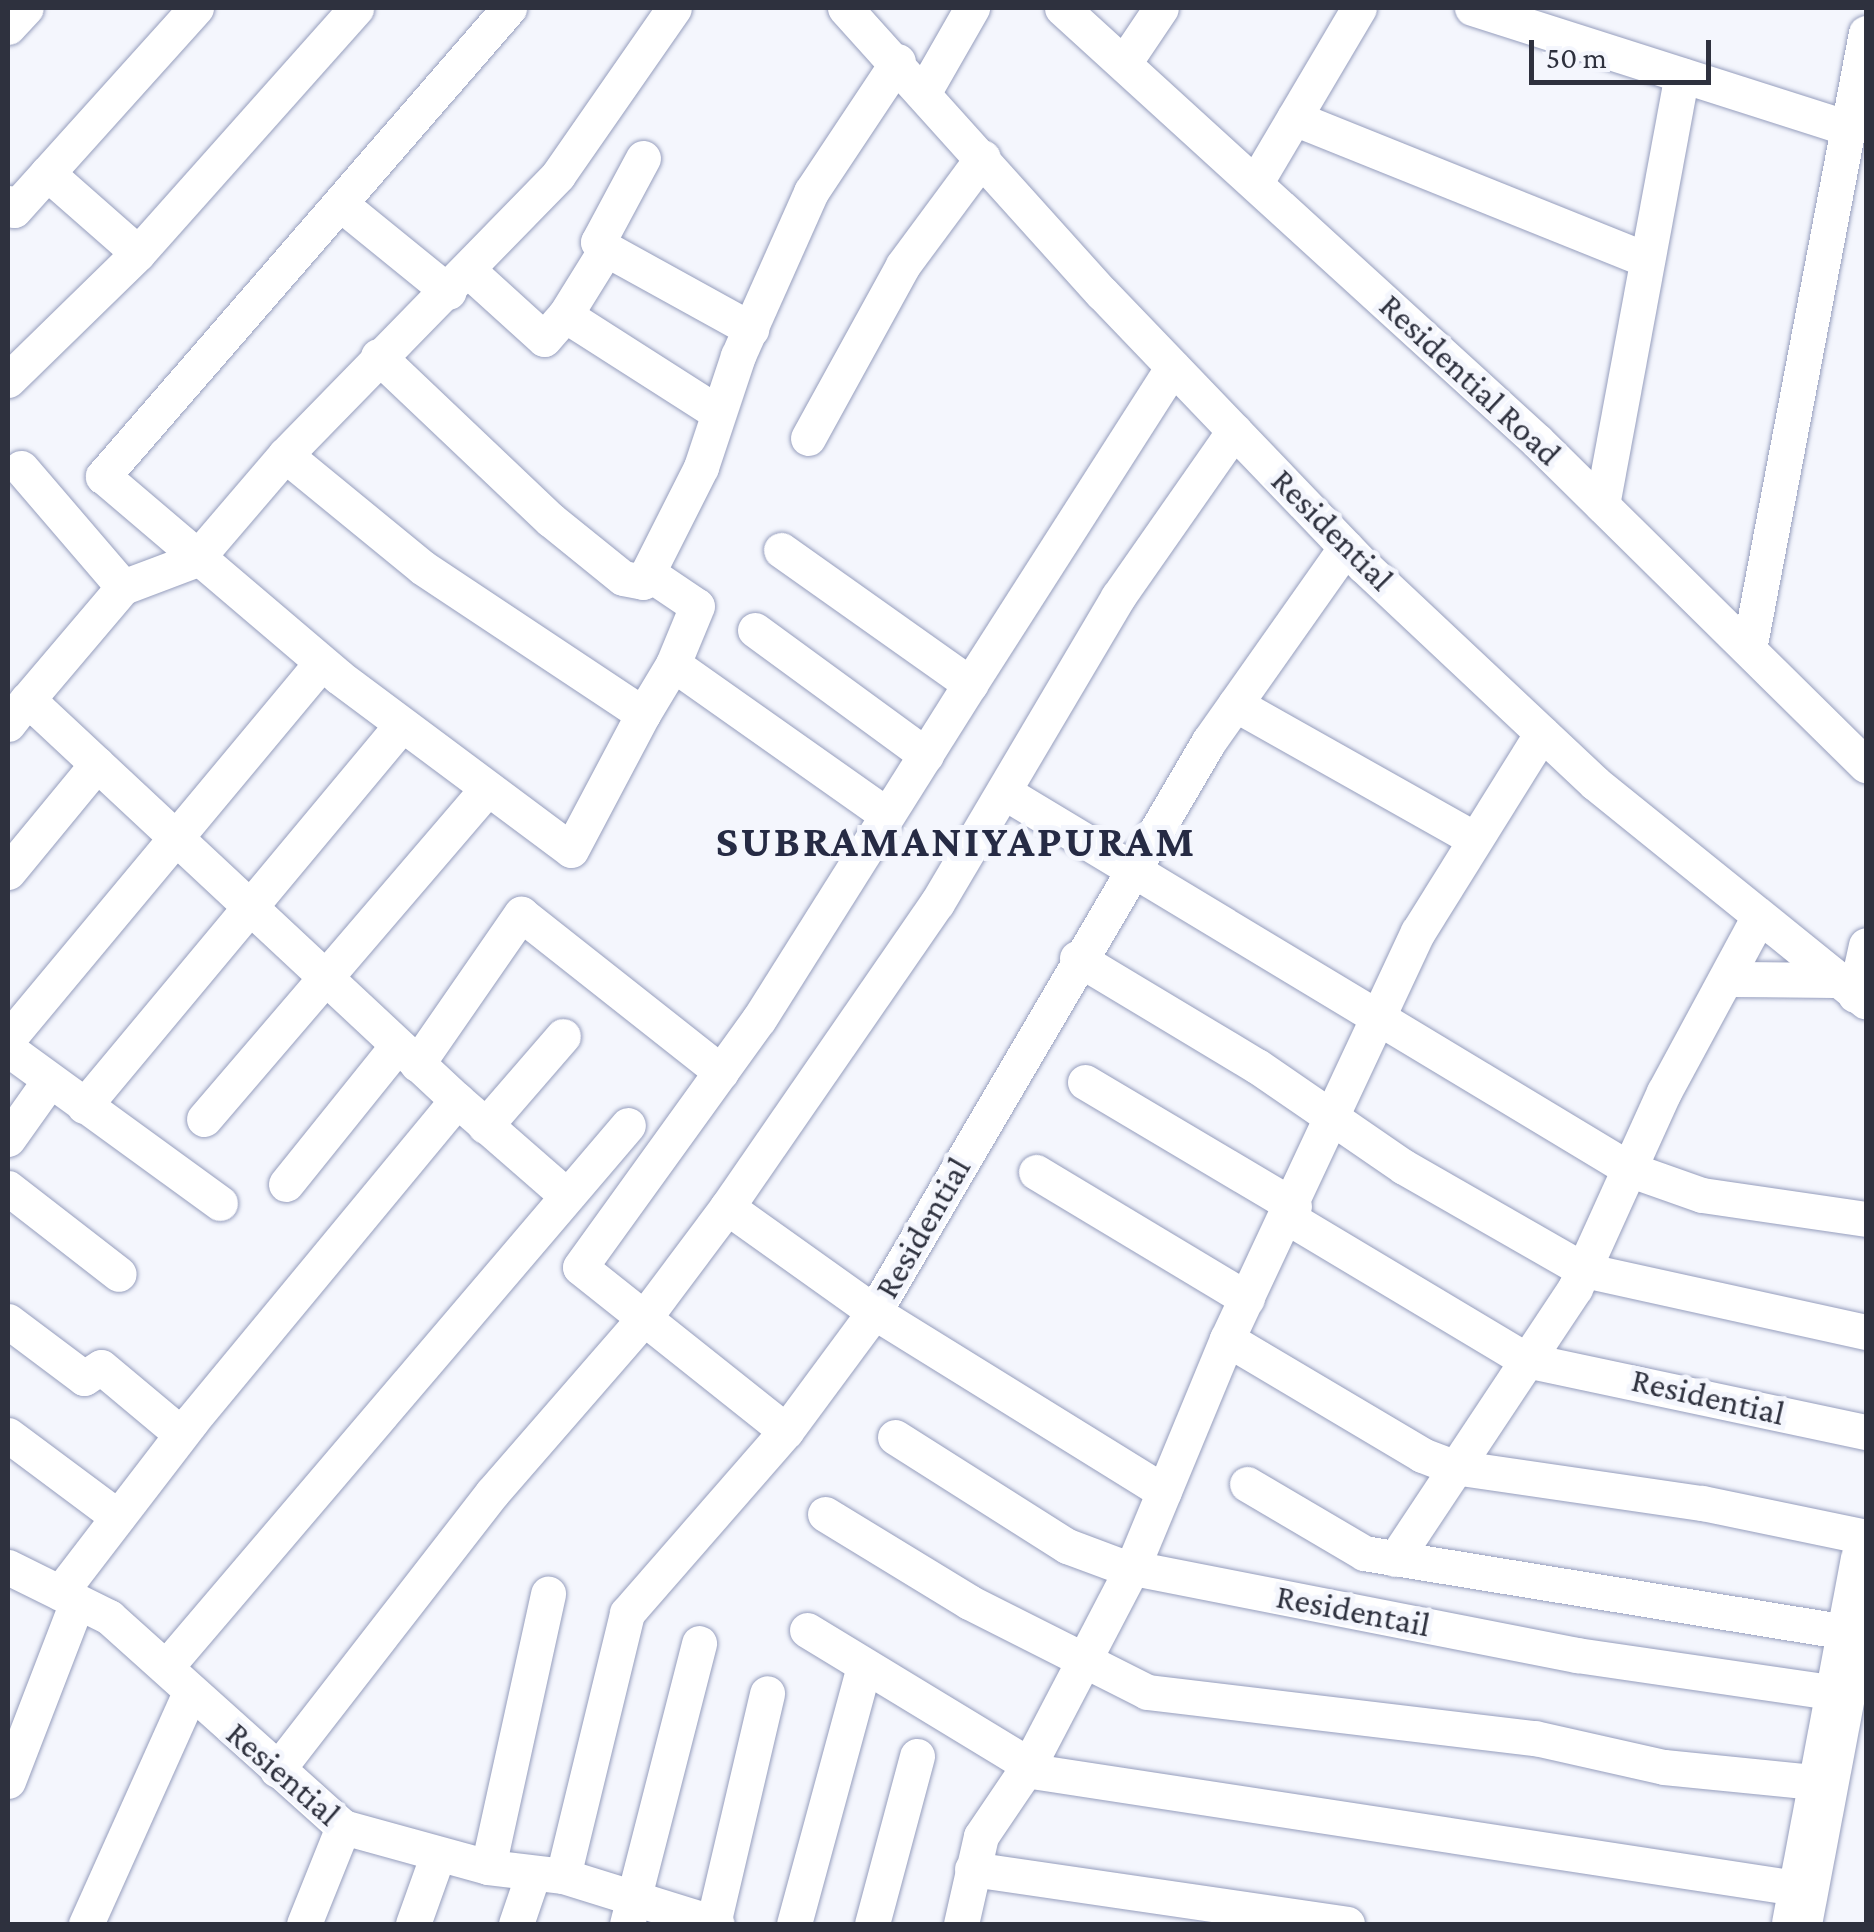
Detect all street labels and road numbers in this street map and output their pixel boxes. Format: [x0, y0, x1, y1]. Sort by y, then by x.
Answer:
street label: Residential Road [1370, 285, 1570, 475]
street label: Residential [1262, 460, 1402, 600]
street label: Residential [866, 1150, 980, 1306]
street label: Residential [1627, 1359, 1789, 1435]
street label: Residentail [1273, 1576, 1433, 1646]
street label: Resiential [217, 1713, 349, 1835]

